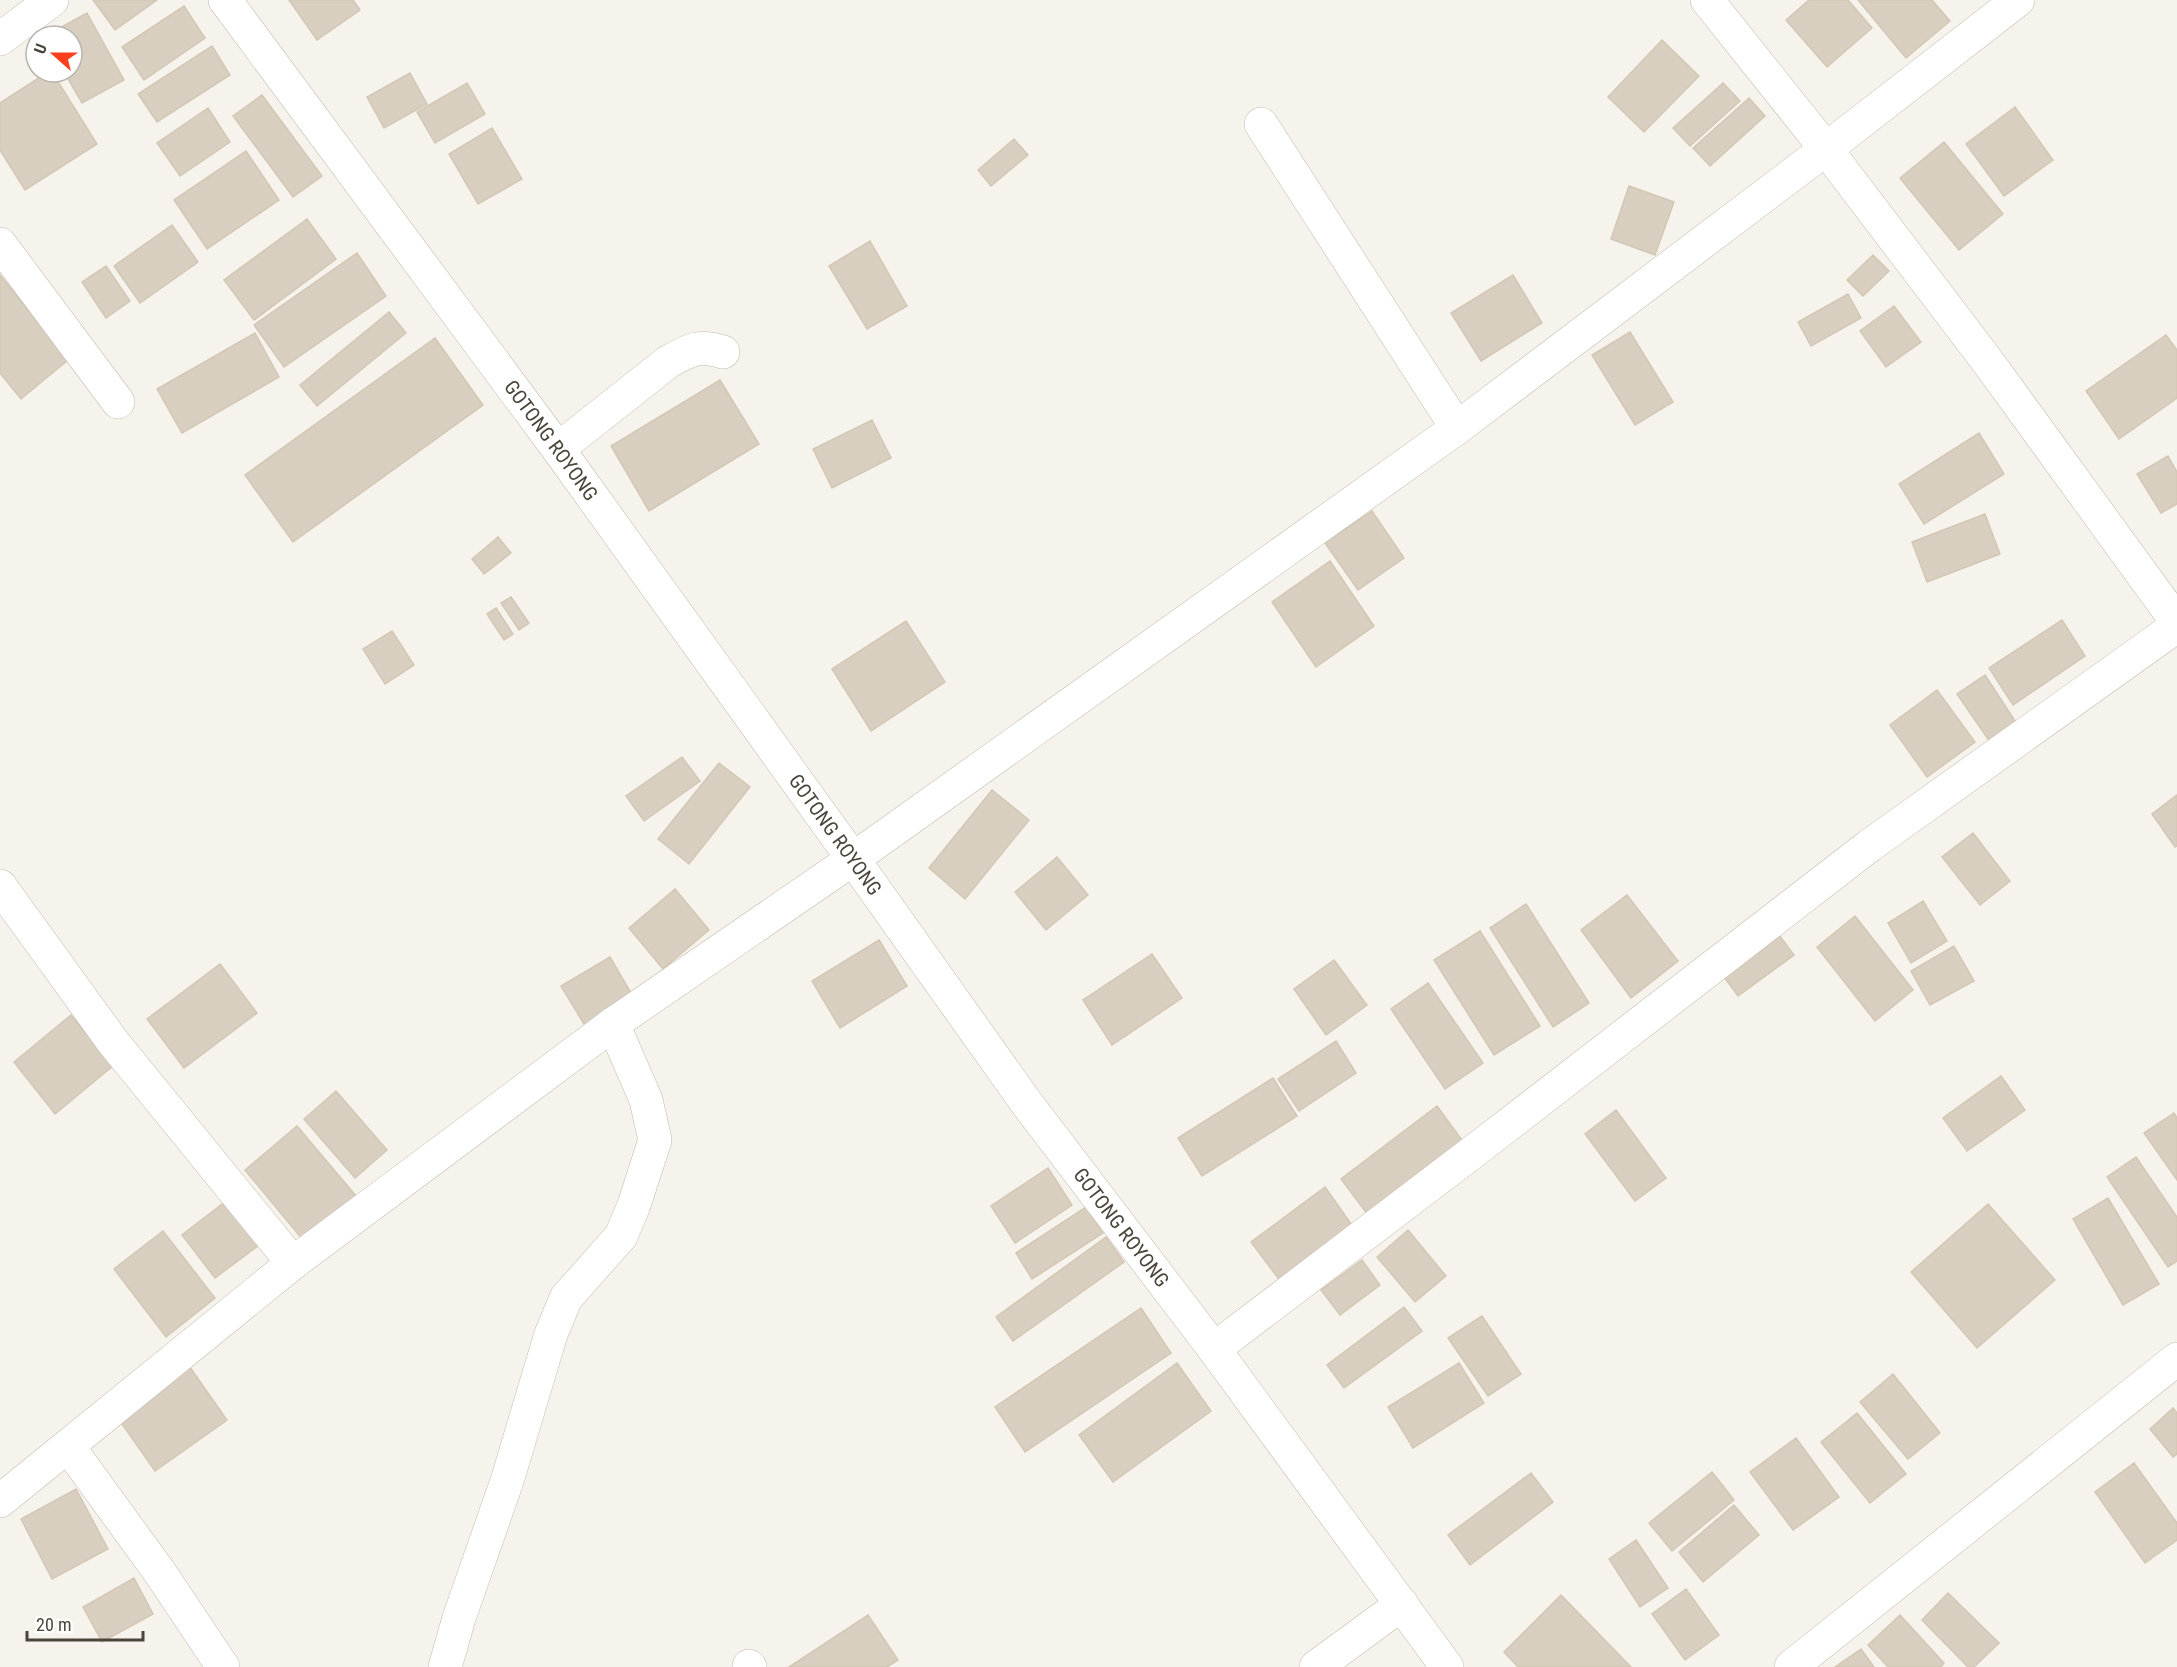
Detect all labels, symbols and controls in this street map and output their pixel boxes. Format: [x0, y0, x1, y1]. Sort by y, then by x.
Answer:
north arrow [24, 24, 84, 84]
text: U [30, 41, 51, 56]
street label: GOTONG ROYONG [499, 375, 603, 505]
street label: GOTONG ROYONG [784, 769, 887, 900]
street label: GOTONG ROYONG [1068, 1163, 1174, 1292]
scale bar [27, 1604, 142, 1642]
text: 20 m [36, 1614, 71, 1635]

